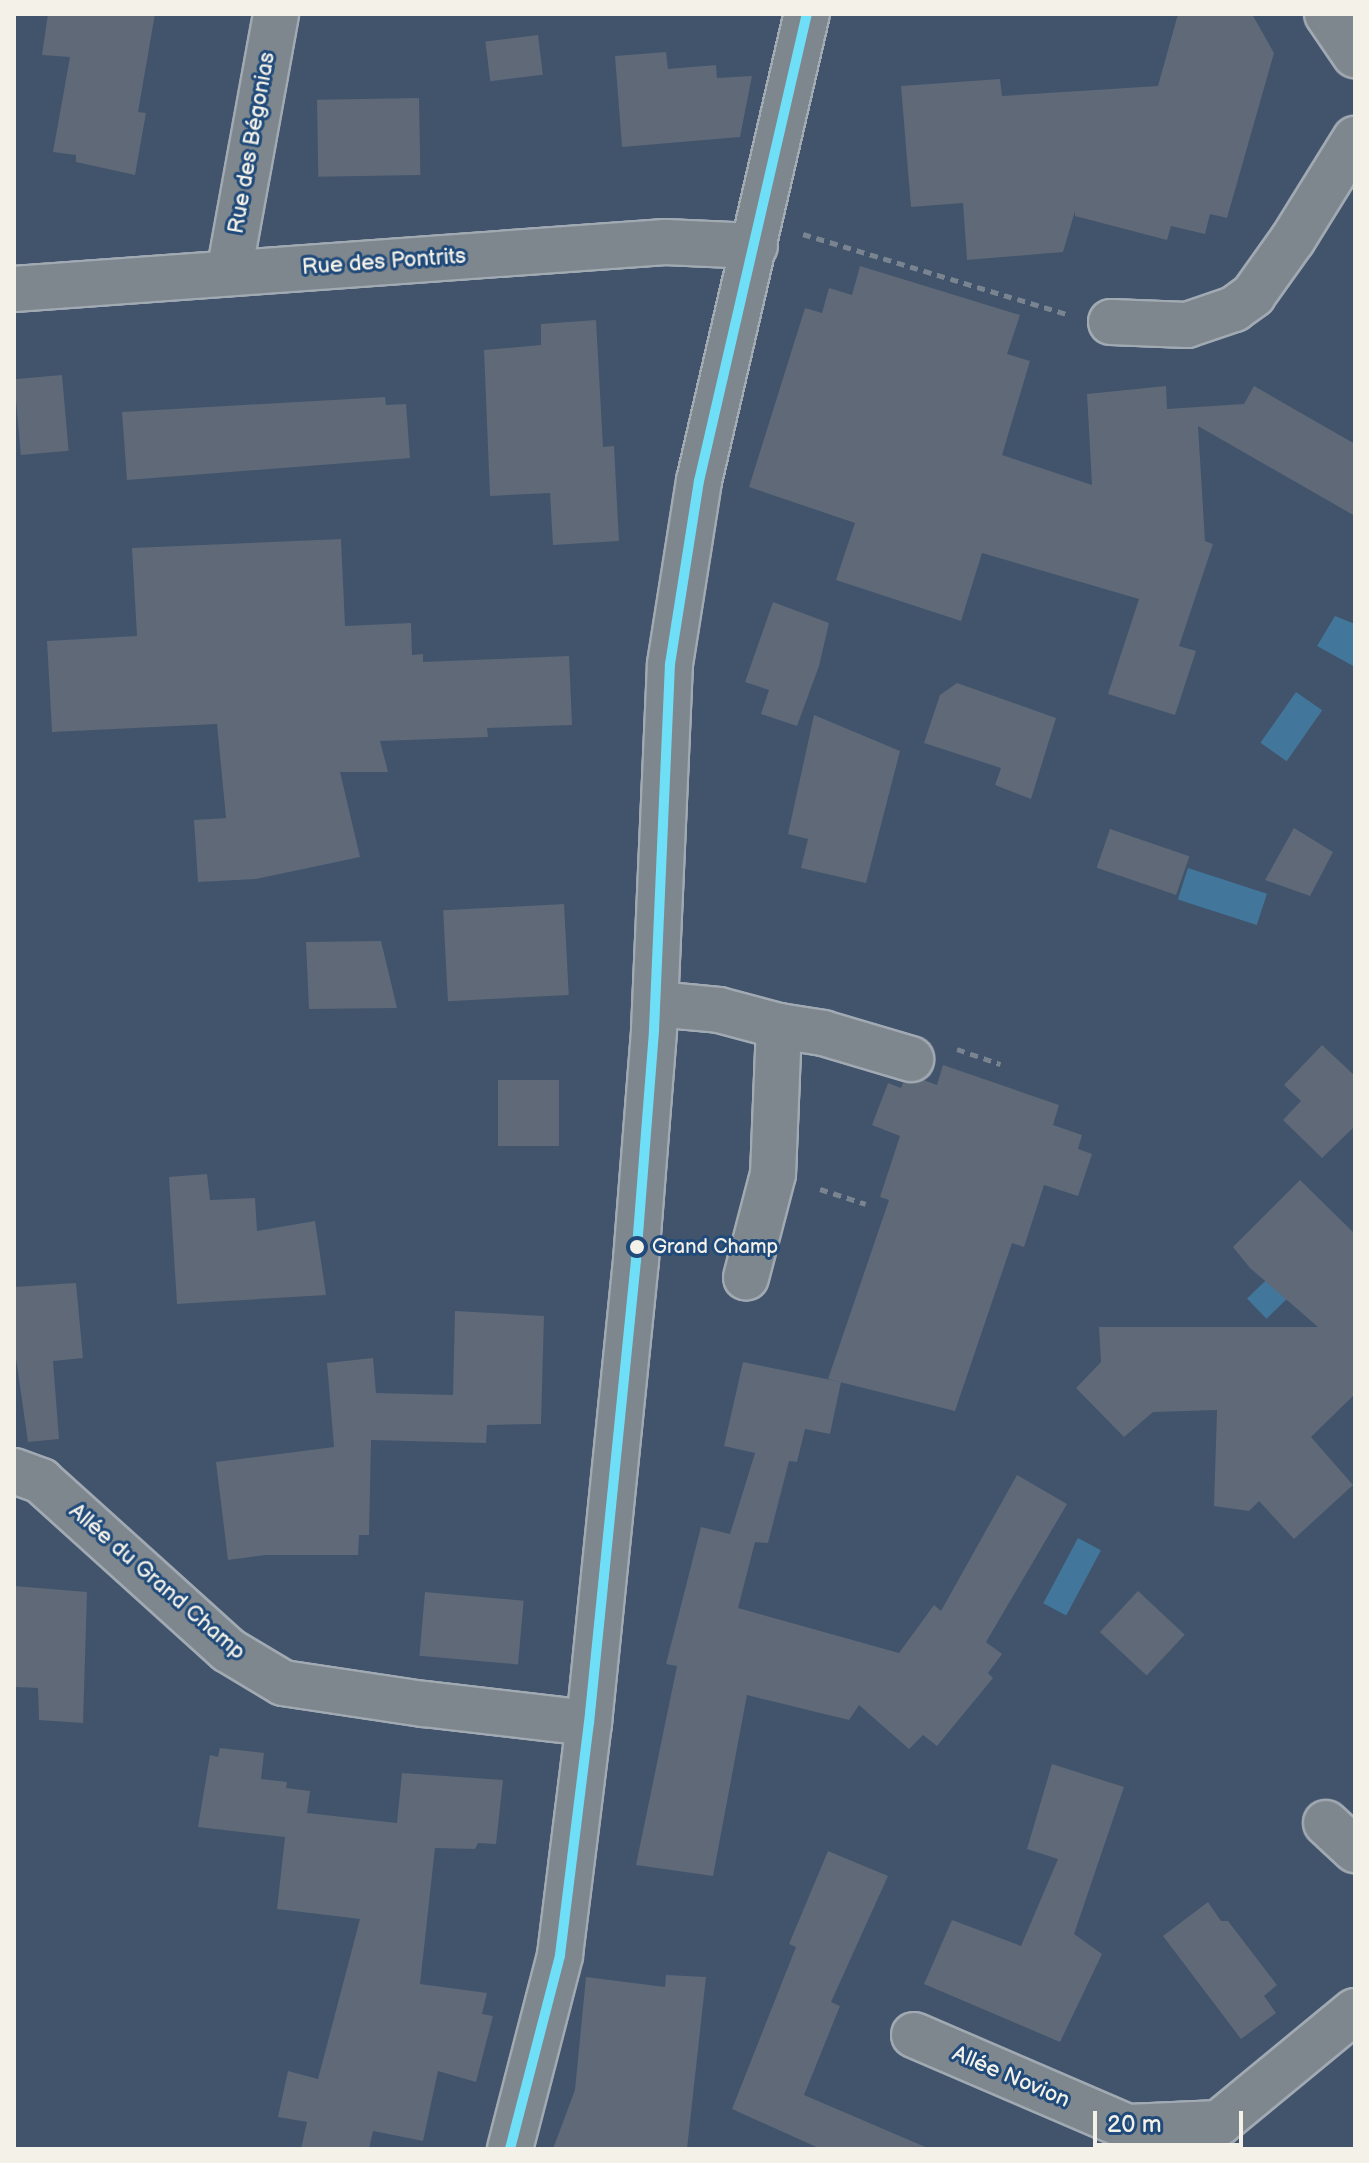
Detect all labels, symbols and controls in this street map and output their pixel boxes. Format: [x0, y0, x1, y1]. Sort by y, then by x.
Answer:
street label: Rue des Bégonias [223, 50, 281, 236]
street label: Rue des Pontrits [301, 243, 467, 281]
place label: Grand Champ [652, 1235, 778, 1259]
marker: Grand Champ [629, 1239, 645, 1255]
street label: Allée du Grand Champ [64, 1498, 250, 1666]
street label: Allée Novion [948, 2040, 1074, 2114]
scale bar [1097, 2095, 1247, 2145]
text: 20 m [1107, 2110, 1162, 2139]

